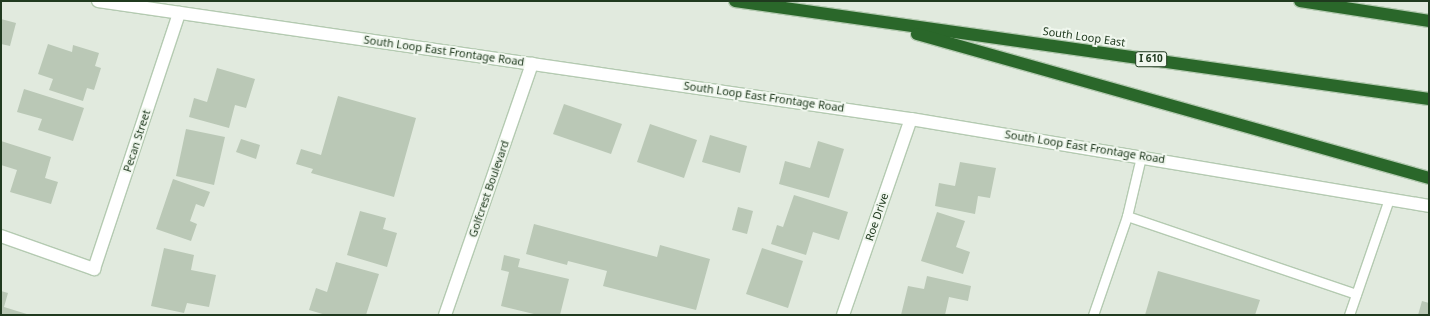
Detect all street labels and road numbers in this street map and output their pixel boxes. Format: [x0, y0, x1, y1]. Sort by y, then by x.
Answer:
street label: South Loop East [1042, 25, 1126, 49]
street label: South Loop East Frontage Road [363, 33, 525, 69]
road number: I 610 [1135, 51, 1167, 67]
street label: South Loop East Frontage Road [683, 79, 845, 115]
street label: Pecan Street [121, 108, 153, 174]
street label: South Loop East Frontage Road [1004, 128, 1166, 166]
street label: Golfcrest Boulevard [466, 139, 512, 239]
street label: Roe Drive [863, 191, 891, 243]

